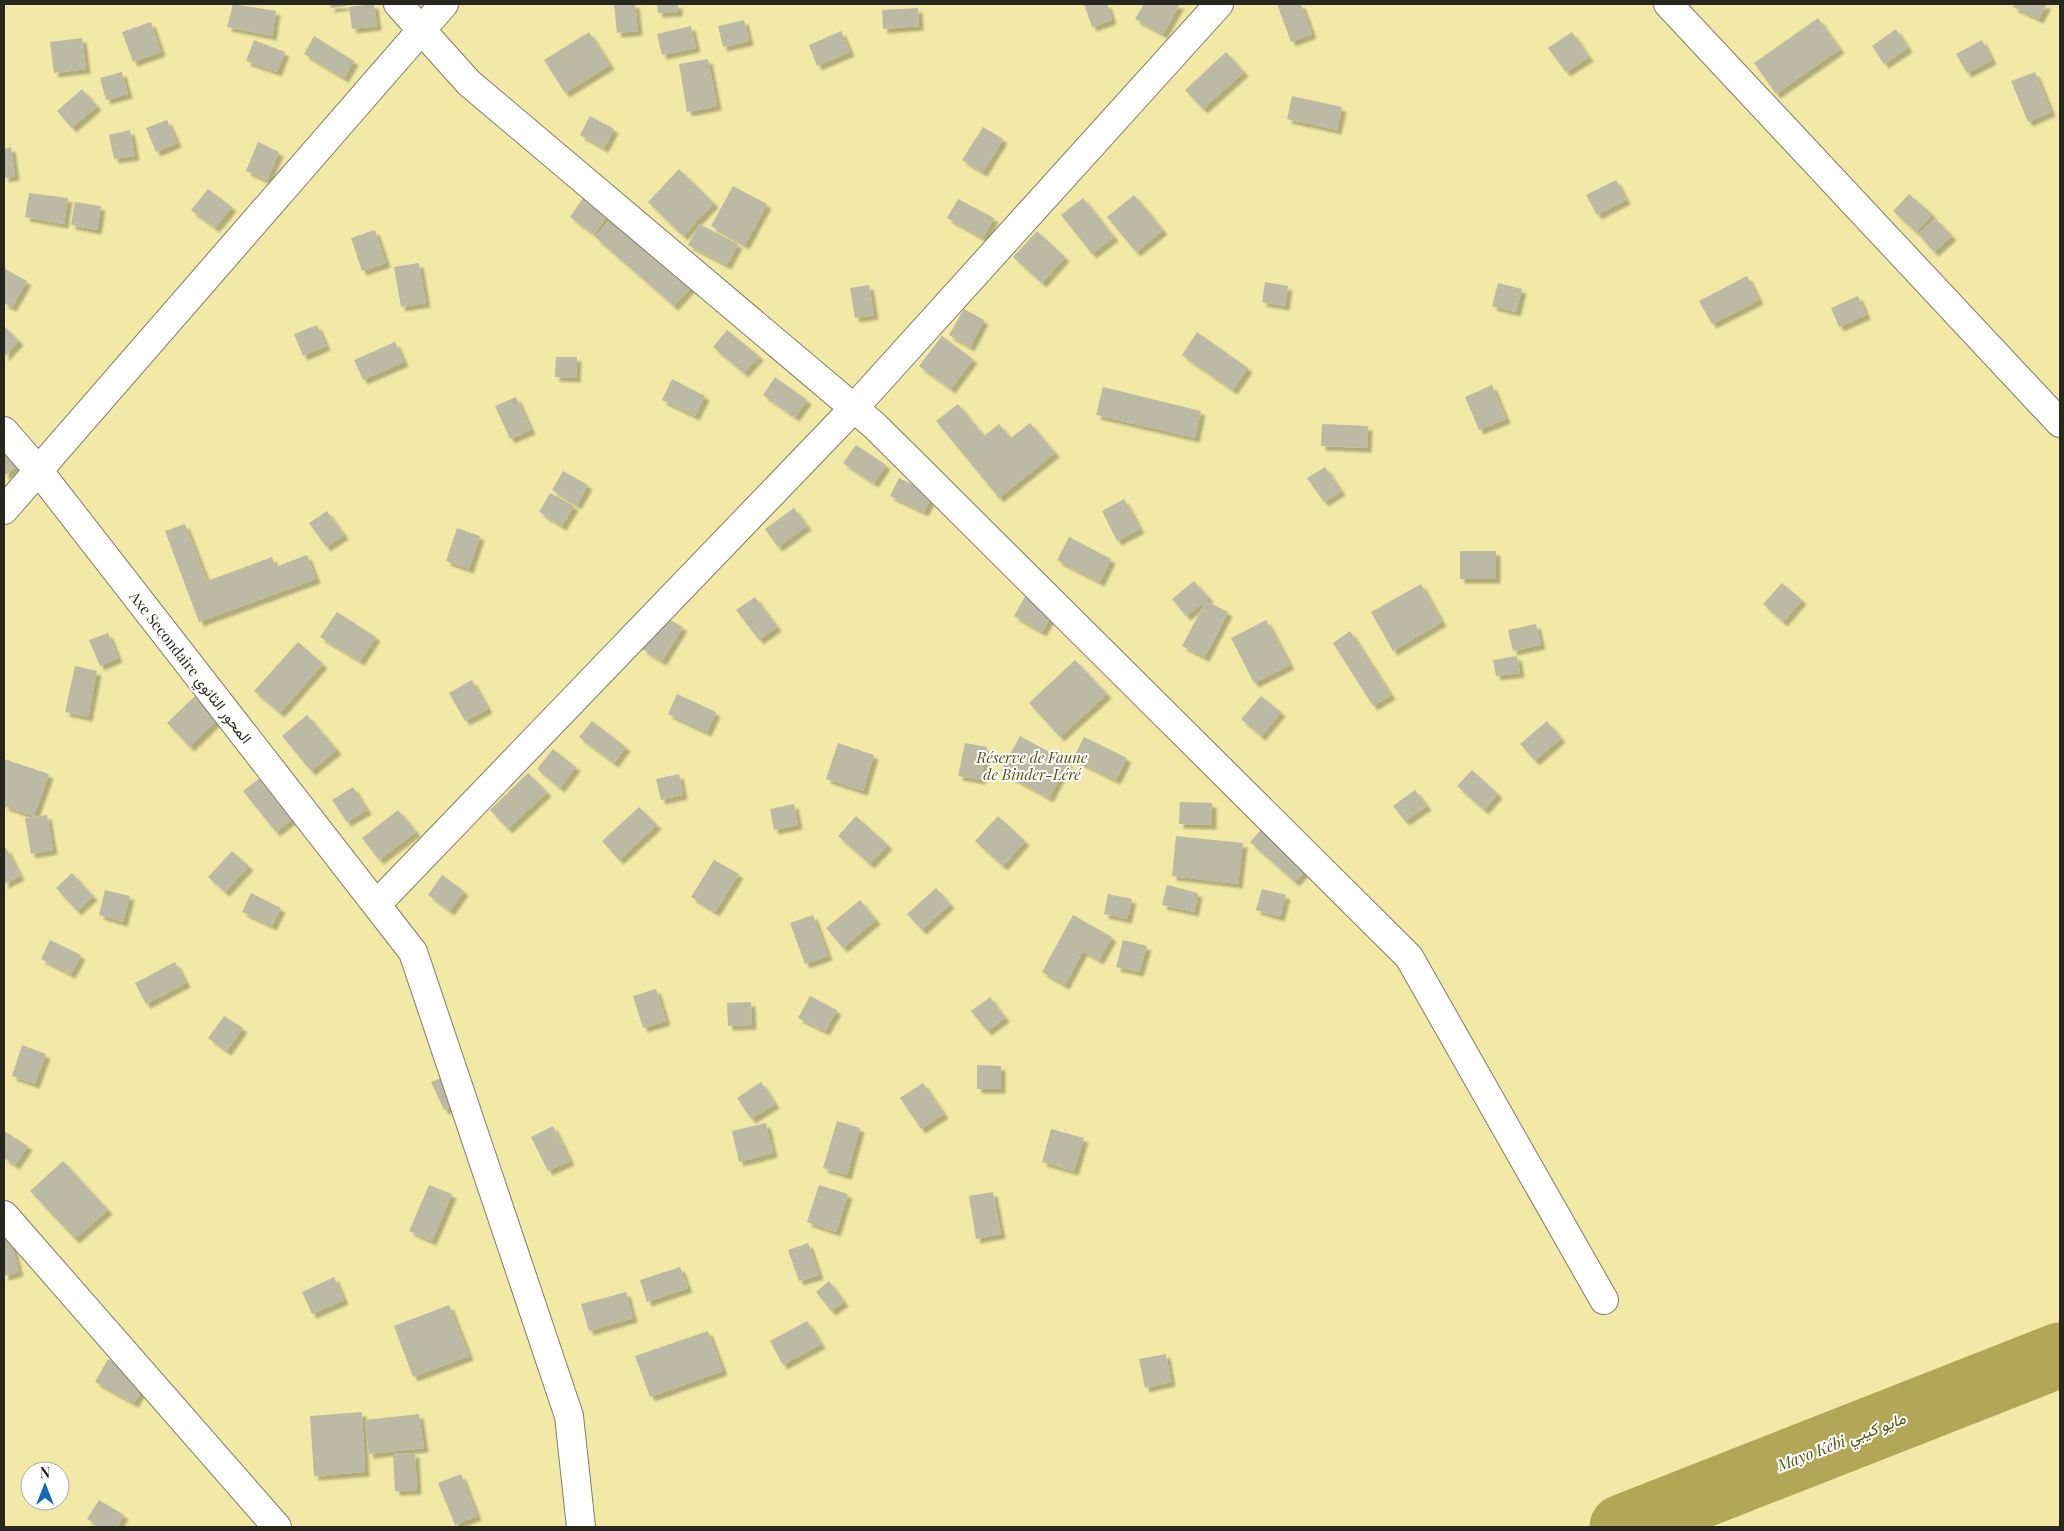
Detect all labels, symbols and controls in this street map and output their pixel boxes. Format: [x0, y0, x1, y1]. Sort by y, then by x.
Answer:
street label: Axe Secondaire المحور الثانوي [122, 586, 257, 750]
park label: Réserve de Faune de Binder-Léré [976, 747, 1088, 784]
water label: Mayo Kébi مايو كيبي [1773, 1407, 1910, 1479]
north arrow [20, 1461, 70, 1511]
text: N [40, 1463, 50, 1482]

